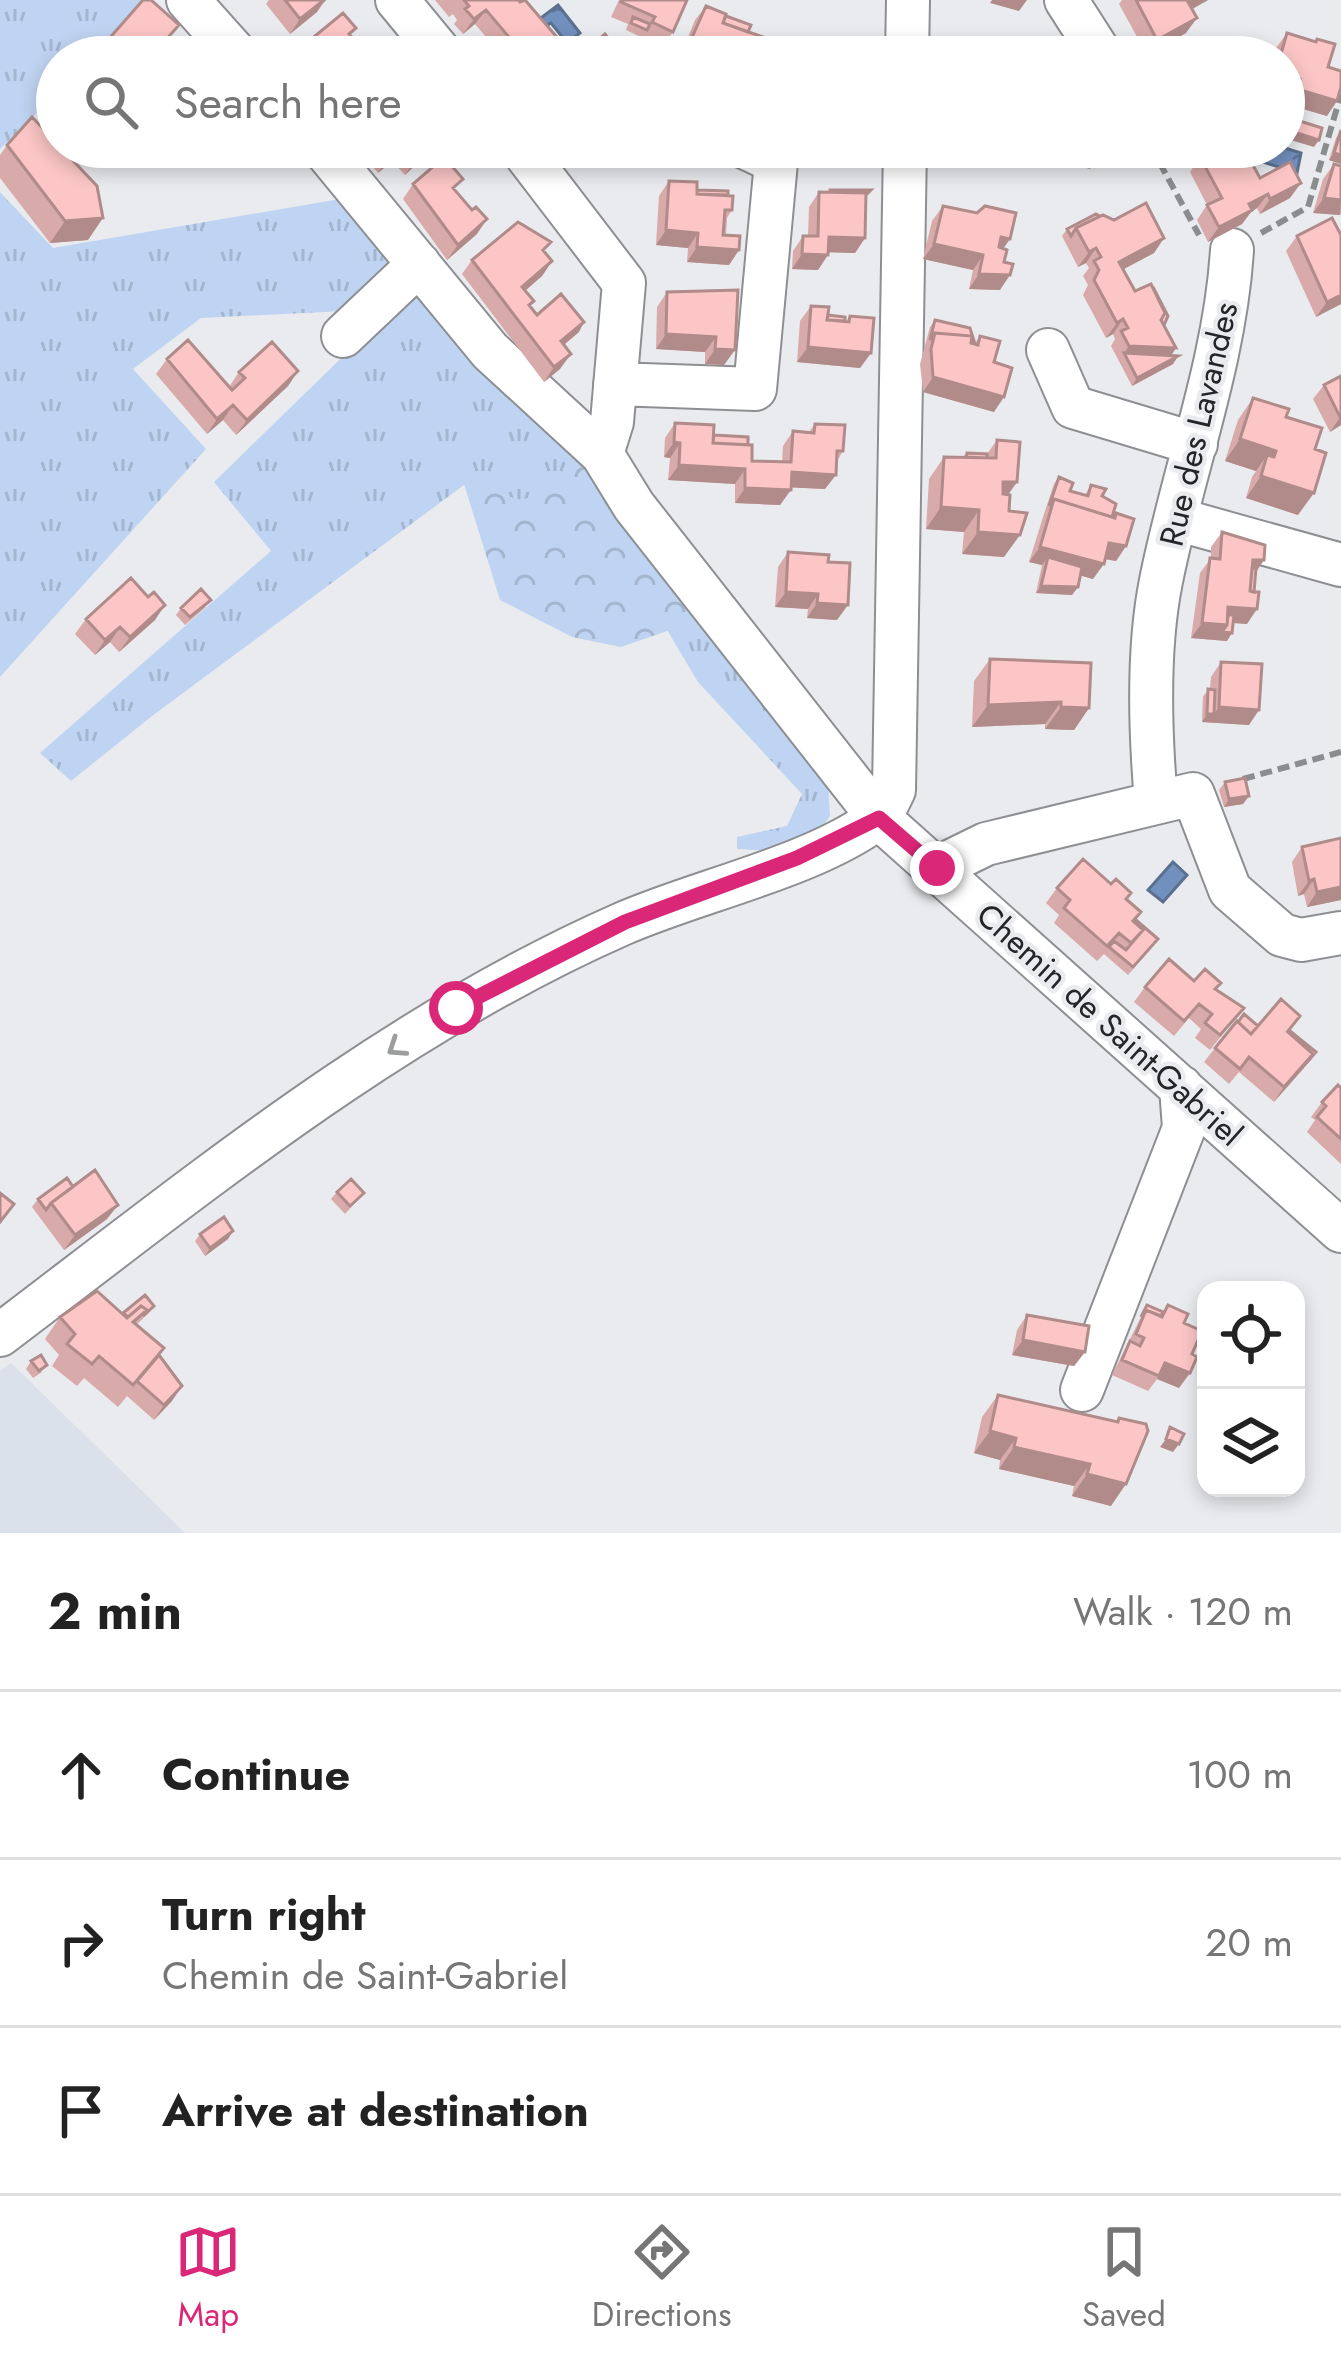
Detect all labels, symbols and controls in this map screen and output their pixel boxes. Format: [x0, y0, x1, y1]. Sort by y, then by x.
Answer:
search box [36, 36, 1305, 168]
icon: search [78, 69, 144, 135]
text: Search here [174, 70, 402, 135]
street label: Rue des Lavandes [1148, 297, 1249, 551]
route end [910, 841, 964, 895]
street label: Chemin de Saint-Gabriel [966, 892, 1253, 1157]
route start [429, 981, 483, 1035]
one-way arrow [388, 1034, 410, 1056]
map controls [1197, 1281, 1305, 1497]
button: locate [1197, 1281, 1305, 1389]
button: layers [1197, 1389, 1305, 1497]
text: 2 min [48, 1574, 182, 1648]
text: Walk · 120 m [1073, 1583, 1293, 1640]
icon: ahead [48, 1742, 114, 1808]
text: Continue [162, 1742, 350, 1807]
text: 100 m [1187, 1746, 1293, 1803]
text: Turn right [162, 1882, 366, 1947]
icon: right [48, 1910, 114, 1976]
text: 20 m [1205, 1914, 1293, 1971]
text: Chemin de Saint-Gabriel [162, 1947, 568, 2004]
icon: arrive [48, 2078, 114, 2144]
text: Arrive at destination [162, 2078, 589, 2143]
tab: Map [175, 2219, 241, 2338]
tab: Directions [592, 2219, 732, 2338]
tab: Saved [1082, 2219, 1166, 2338]

